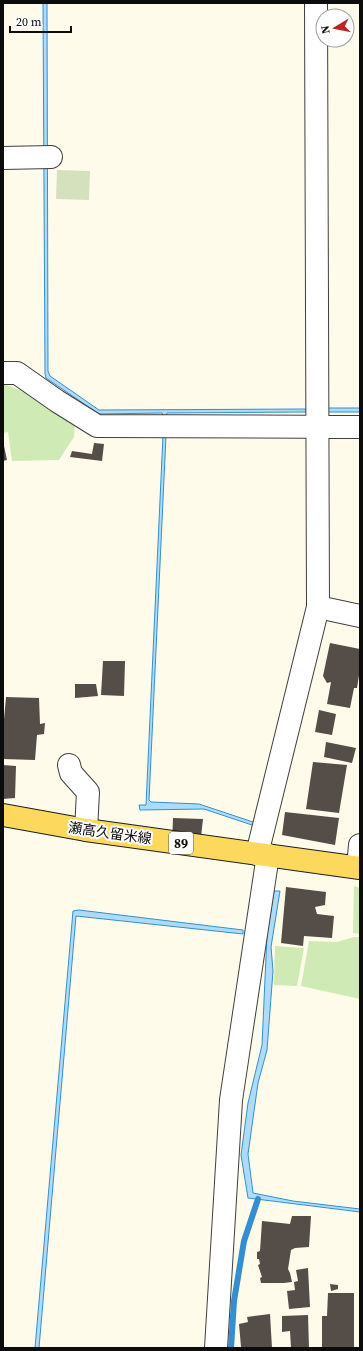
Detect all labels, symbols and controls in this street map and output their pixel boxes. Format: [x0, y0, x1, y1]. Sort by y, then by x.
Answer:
scale bar [10, 8, 71, 34]
north arrow [315, 8, 355, 48]
text: 20 m [16, 14, 42, 30]
text: N [318, 24, 334, 35]
street label: 瀬高久留米線 [67, 817, 153, 849]
road number: 89 [169, 832, 193, 854]

